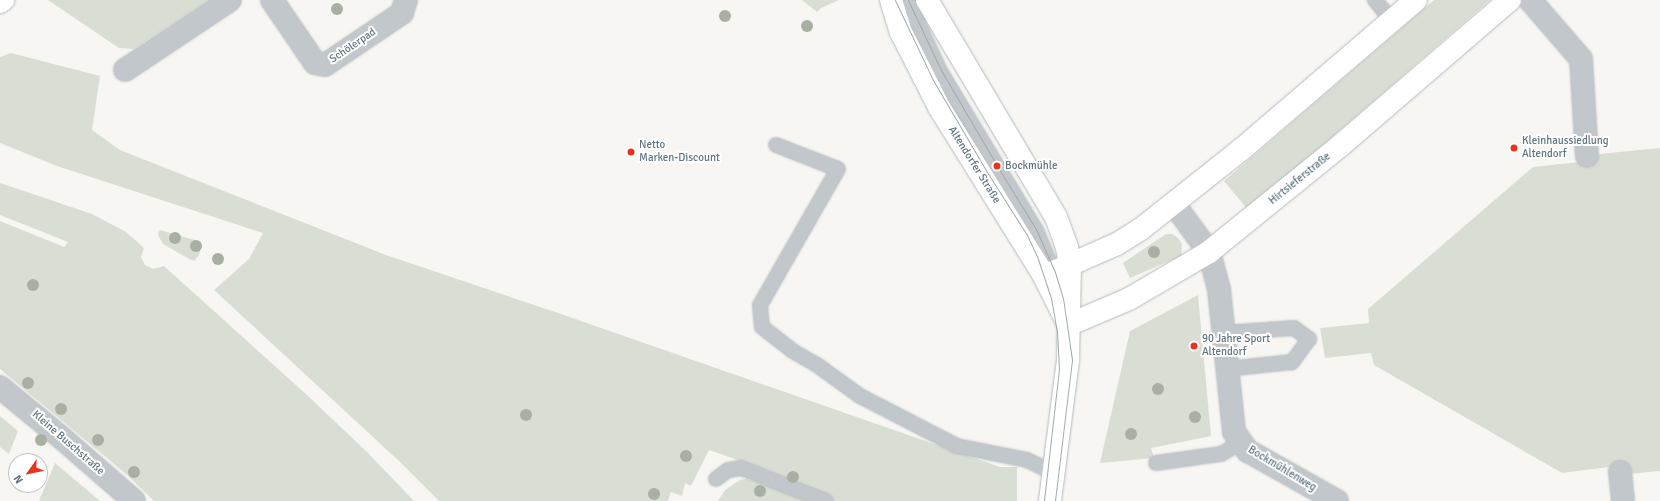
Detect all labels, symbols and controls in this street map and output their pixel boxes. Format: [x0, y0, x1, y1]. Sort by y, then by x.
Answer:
street label: Schölerpad [327, 26, 379, 66]
street label: Altendorfer Straße [945, 124, 1003, 206]
place label: Kleinhaussiedlung Altendorf [1522, 135, 1609, 161]
place label: Netto Marken-Discount [639, 139, 720, 165]
marker: Kleinhaussiedlung Altendorf [1509, 143, 1519, 153]
marker: Netto Marken-Discount [626, 147, 636, 157]
street label: Hirtsieferstraße [1266, 150, 1334, 208]
place label: Bockmühle [1005, 159, 1057, 173]
marker: Bockmühle [992, 161, 1002, 171]
place label: 90 Jahre Sport Altendorf [1202, 333, 1270, 359]
marker: 90 Jahre Sport Altendorf [1189, 341, 1199, 351]
street label: Kleine Buschstraße [29, 408, 107, 478]
street label: Bockmühlenweg [1245, 443, 1319, 495]
north arrow [8, 453, 48, 493]
text: N [11, 473, 26, 486]

